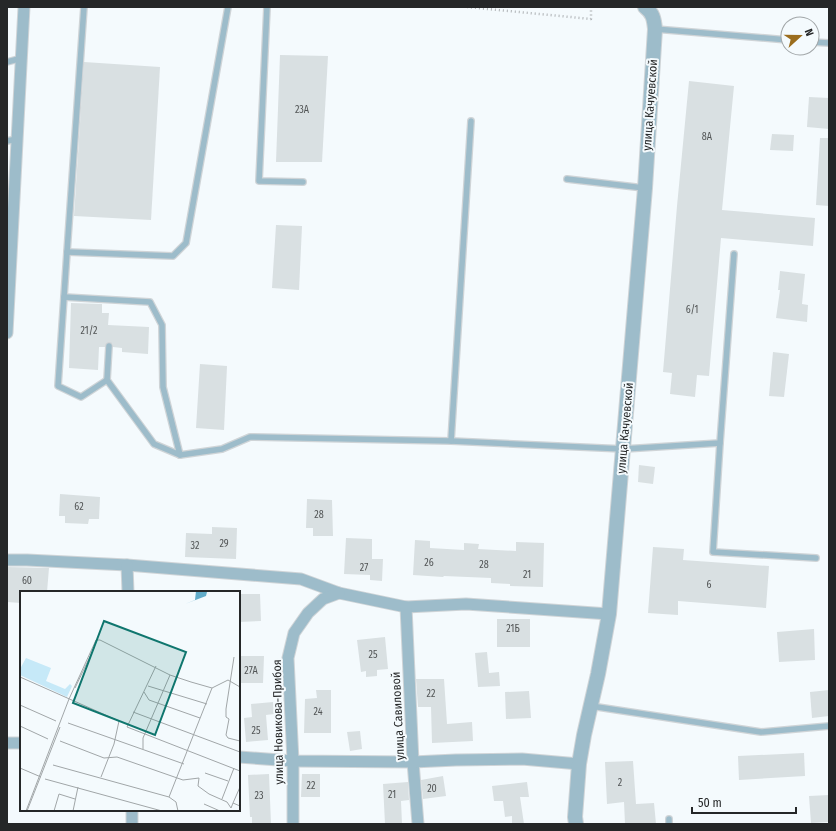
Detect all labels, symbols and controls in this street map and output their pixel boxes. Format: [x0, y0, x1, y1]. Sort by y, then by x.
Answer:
north arrow [780, 16, 820, 56]
text: N [802, 27, 816, 38]
street label: улица Качуевской [640, 59, 660, 151]
house number: 23А [295, 104, 310, 116]
house number: 8А [702, 131, 713, 143]
house number: 6/1 [686, 304, 698, 316]
house number: 21/2 [81, 325, 98, 337]
street label: улица Качуевской [614, 382, 636, 474]
house number: 62 [74, 501, 84, 513]
house number: 28 [314, 509, 324, 521]
house number: 29 [219, 538, 229, 550]
house number: 32 [191, 540, 200, 552]
house number: 26 [424, 557, 434, 569]
house number: 28 [479, 559, 489, 571]
house number: 27 [360, 562, 368, 574]
house number: 21 [523, 569, 531, 581]
house number: 60 [22, 575, 32, 587]
house number: 6 [707, 579, 712, 591]
inset map [20, 591, 240, 811]
house number: 21Б [506, 623, 520, 635]
house number: 25 [369, 649, 378, 661]
street label: улица Новикова-Прибоя [270, 659, 286, 785]
house number: 27А [244, 665, 258, 677]
street label: улица Савиловой [389, 671, 407, 761]
house number: 22 [427, 688, 436, 700]
house number: 24 [313, 706, 323, 718]
house number: 25 [252, 725, 261, 737]
house number: 2 [618, 777, 623, 789]
house number: 22 [307, 780, 316, 792]
house number: 20 [427, 783, 437, 795]
house number: 21 [388, 789, 396, 801]
scale bar [692, 789, 796, 815]
house number: 23 [255, 790, 264, 802]
text: 50 m [698, 796, 722, 810]

